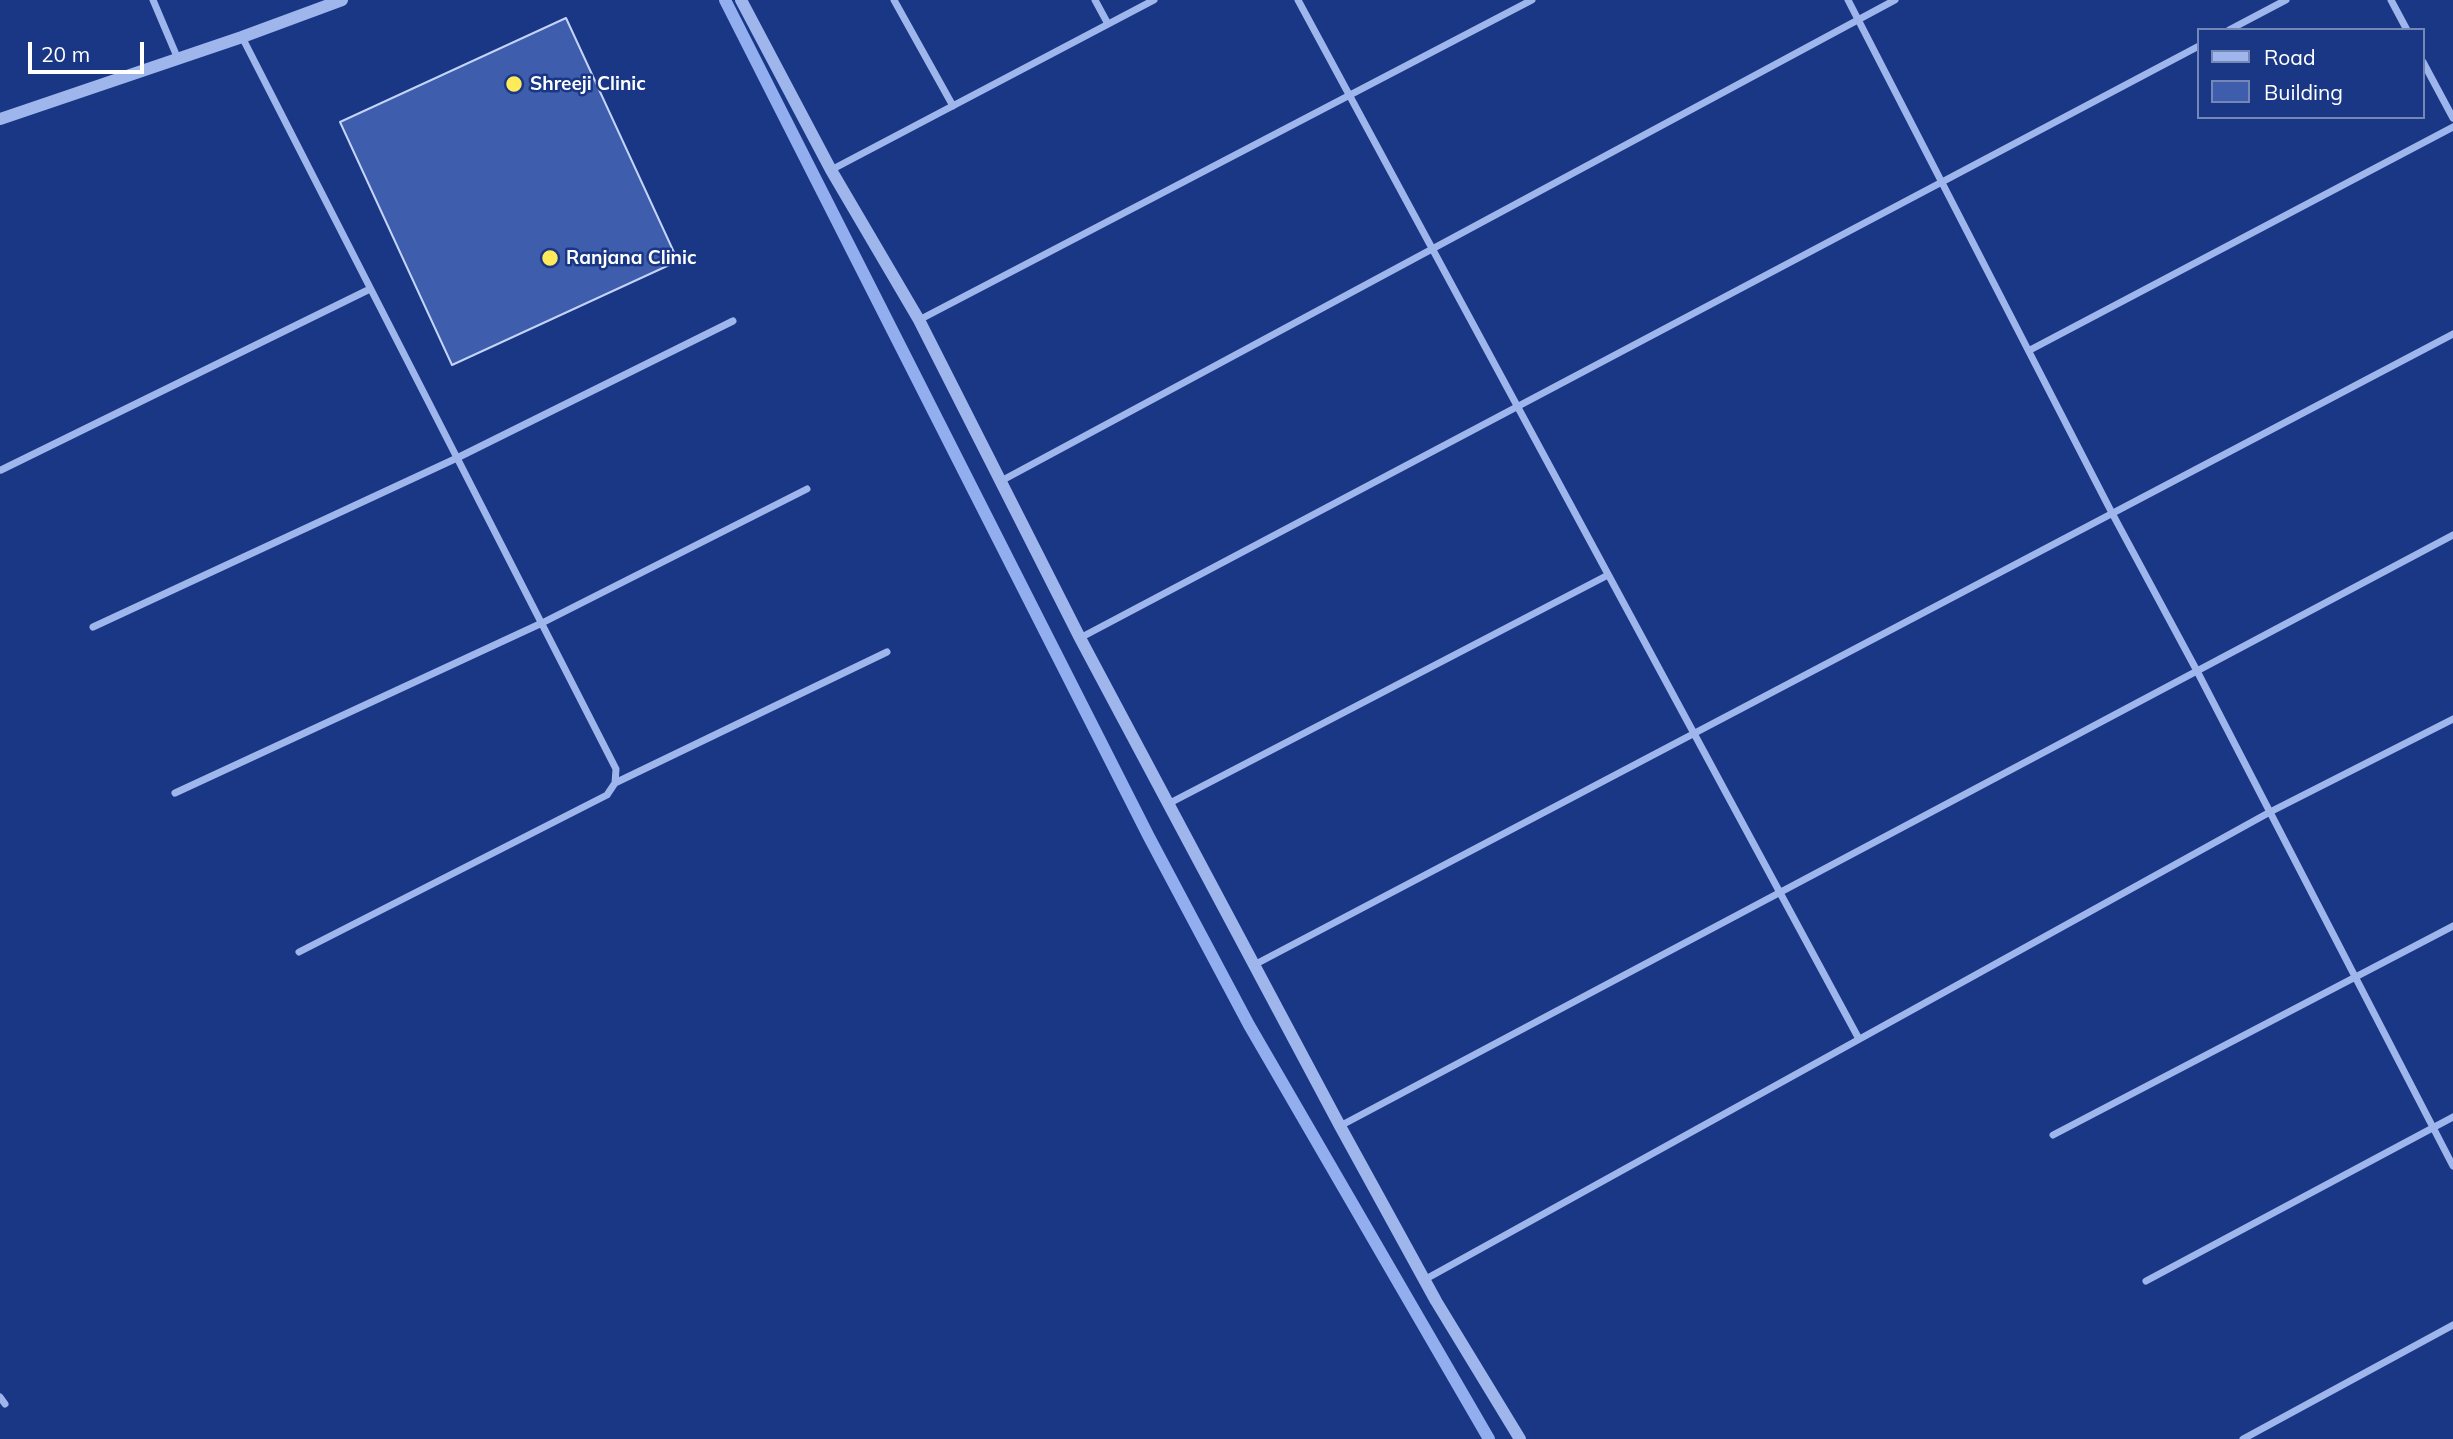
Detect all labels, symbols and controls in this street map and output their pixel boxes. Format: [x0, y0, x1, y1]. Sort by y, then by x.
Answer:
scale bar [32, 28, 147, 72]
legend [2198, 28, 2425, 119]
text: 20 m [41, 41, 90, 67]
text: Road [2264, 44, 2315, 70]
place label: Shreeji Clinic [530, 73, 646, 95]
marker: Shreeji Clinic [504, 74, 524, 94]
text: Building [2264, 79, 2343, 105]
place label: Ranjana Clinic [566, 247, 697, 269]
marker: Ranjana Clinic [540, 248, 560, 268]

